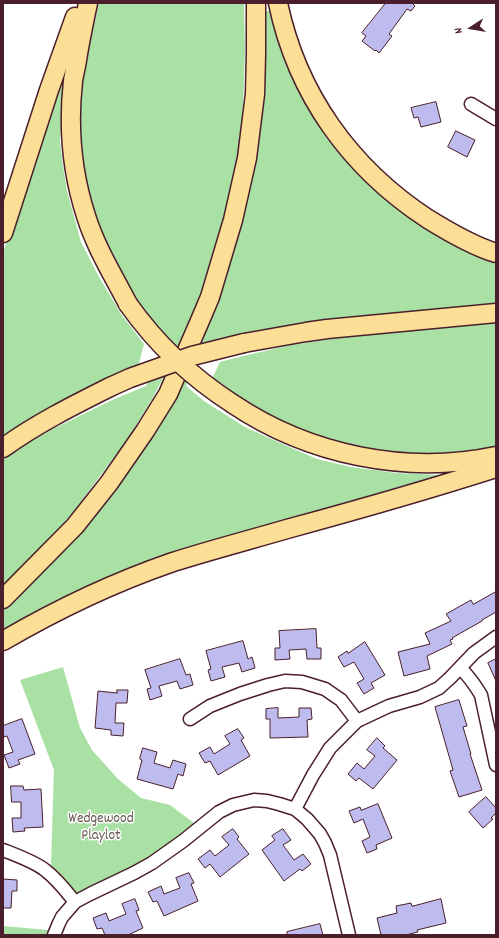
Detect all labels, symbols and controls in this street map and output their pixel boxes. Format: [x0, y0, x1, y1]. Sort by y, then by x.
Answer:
north arrow [451, 8, 491, 48]
text: N [451, 26, 468, 35]
park label: Wedgewood Playlot [68, 811, 134, 846]

